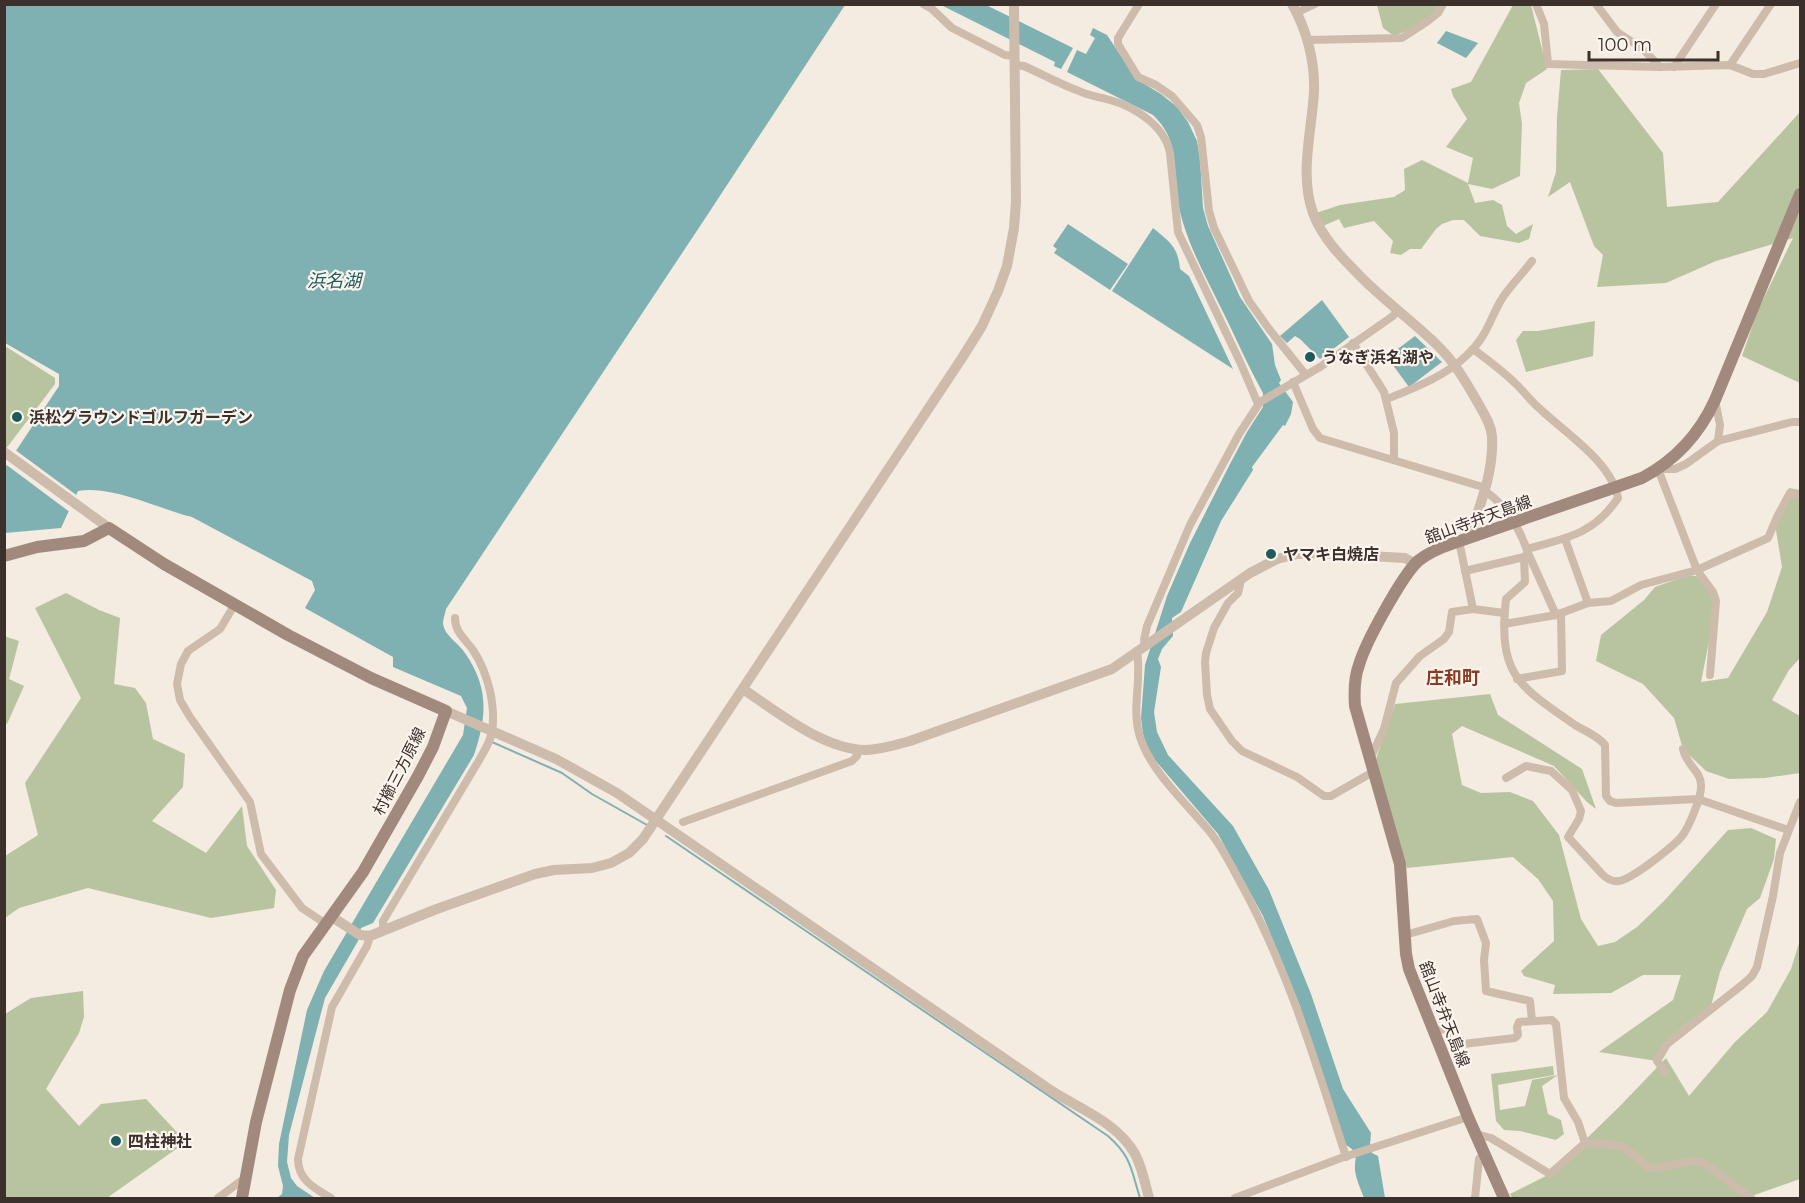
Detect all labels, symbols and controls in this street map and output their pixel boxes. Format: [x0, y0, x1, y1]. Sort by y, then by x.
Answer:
scale bar [1589, 24, 1718, 62]
text: 100 m [1598, 34, 1652, 56]
water label: 浜名湖 [307, 270, 364, 292]
place label: うなぎ浜名湖や [1322, 348, 1434, 367]
marker: うなぎ浜名湖や [1303, 350, 1317, 364]
place label: 浜松グラウンドゴルフガーデン [29, 408, 253, 427]
marker: 浜松グラウンドゴルフガーデン [10, 410, 24, 424]
street label: 舘山寺弁天島線 [1422, 491, 1534, 548]
place label: ヤマキ白焼店 [1283, 545, 1379, 564]
marker: ヤマキ白焼店 [1264, 547, 1278, 561]
district label: 庄和町 [1426, 667, 1480, 689]
street label: 村櫛三方原線 [369, 724, 430, 818]
street label: 舘山寺弁天島線 [1416, 958, 1473, 1070]
place label: 四柱神社 [128, 1132, 192, 1151]
marker: 四柱神社 [109, 1134, 123, 1148]

